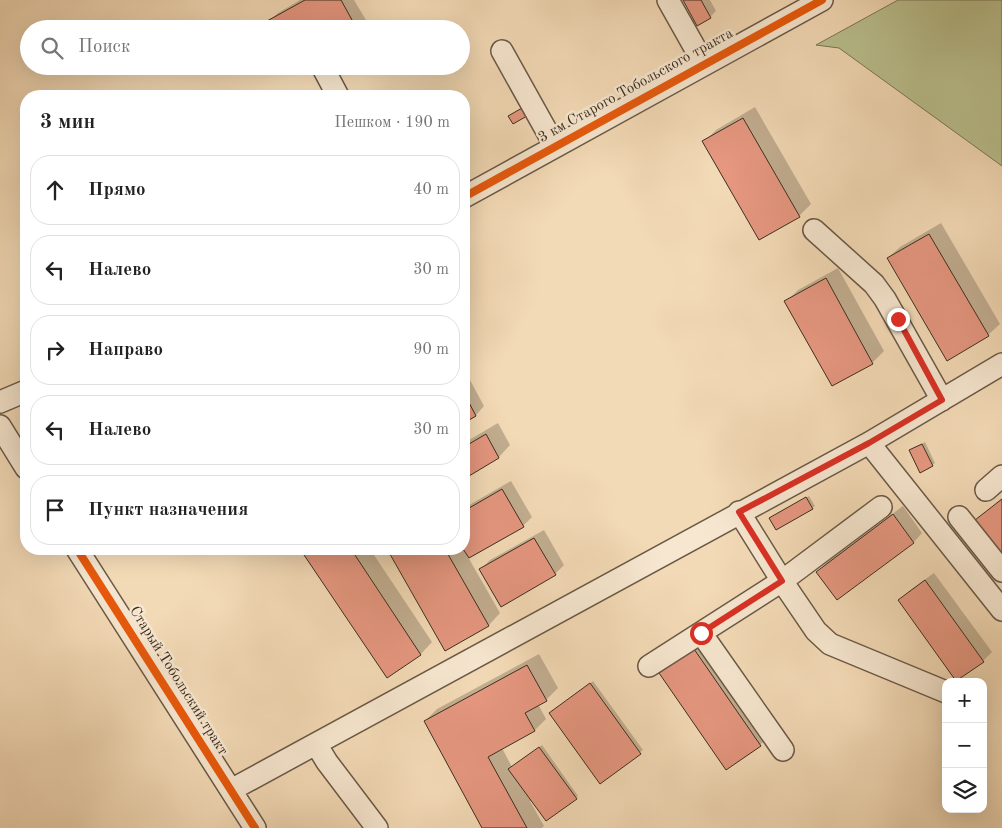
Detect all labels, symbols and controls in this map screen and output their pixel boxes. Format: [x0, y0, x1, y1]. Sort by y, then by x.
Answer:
search box [20, 20, 470, 75]
street label: 3 км Старого Тобольского тракта [536, 26, 736, 146]
icon: search [38, 34, 66, 62]
text: Поиск [78, 38, 130, 57]
text: 3 мин [40, 112, 95, 133]
text: Пешком · 190 m [334, 115, 450, 131]
icon: ahead [41, 176, 69, 204]
text: Прямо [88, 181, 146, 200]
text: 40 m [413, 182, 449, 198]
icon: left [41, 256, 69, 284]
text: Налево [88, 261, 151, 280]
text: 30 m [413, 262, 449, 278]
route end [887, 308, 910, 331]
icon: right [41, 336, 69, 364]
text: Направо [88, 341, 163, 360]
text: 90 m [413, 342, 449, 358]
icon: left [41, 416, 69, 444]
text: Налево [88, 421, 151, 440]
text: 30 m [413, 422, 449, 438]
icon: arrive [41, 496, 69, 524]
text: Пункт назначения [88, 501, 248, 520]
street label: Старый Тобольский тракт [126, 604, 230, 758]
route start [690, 622, 713, 645]
map controls [942, 678, 987, 813]
button: + [942, 678, 987, 723]
button: − [942, 723, 987, 768]
button: layers [942, 768, 987, 813]

